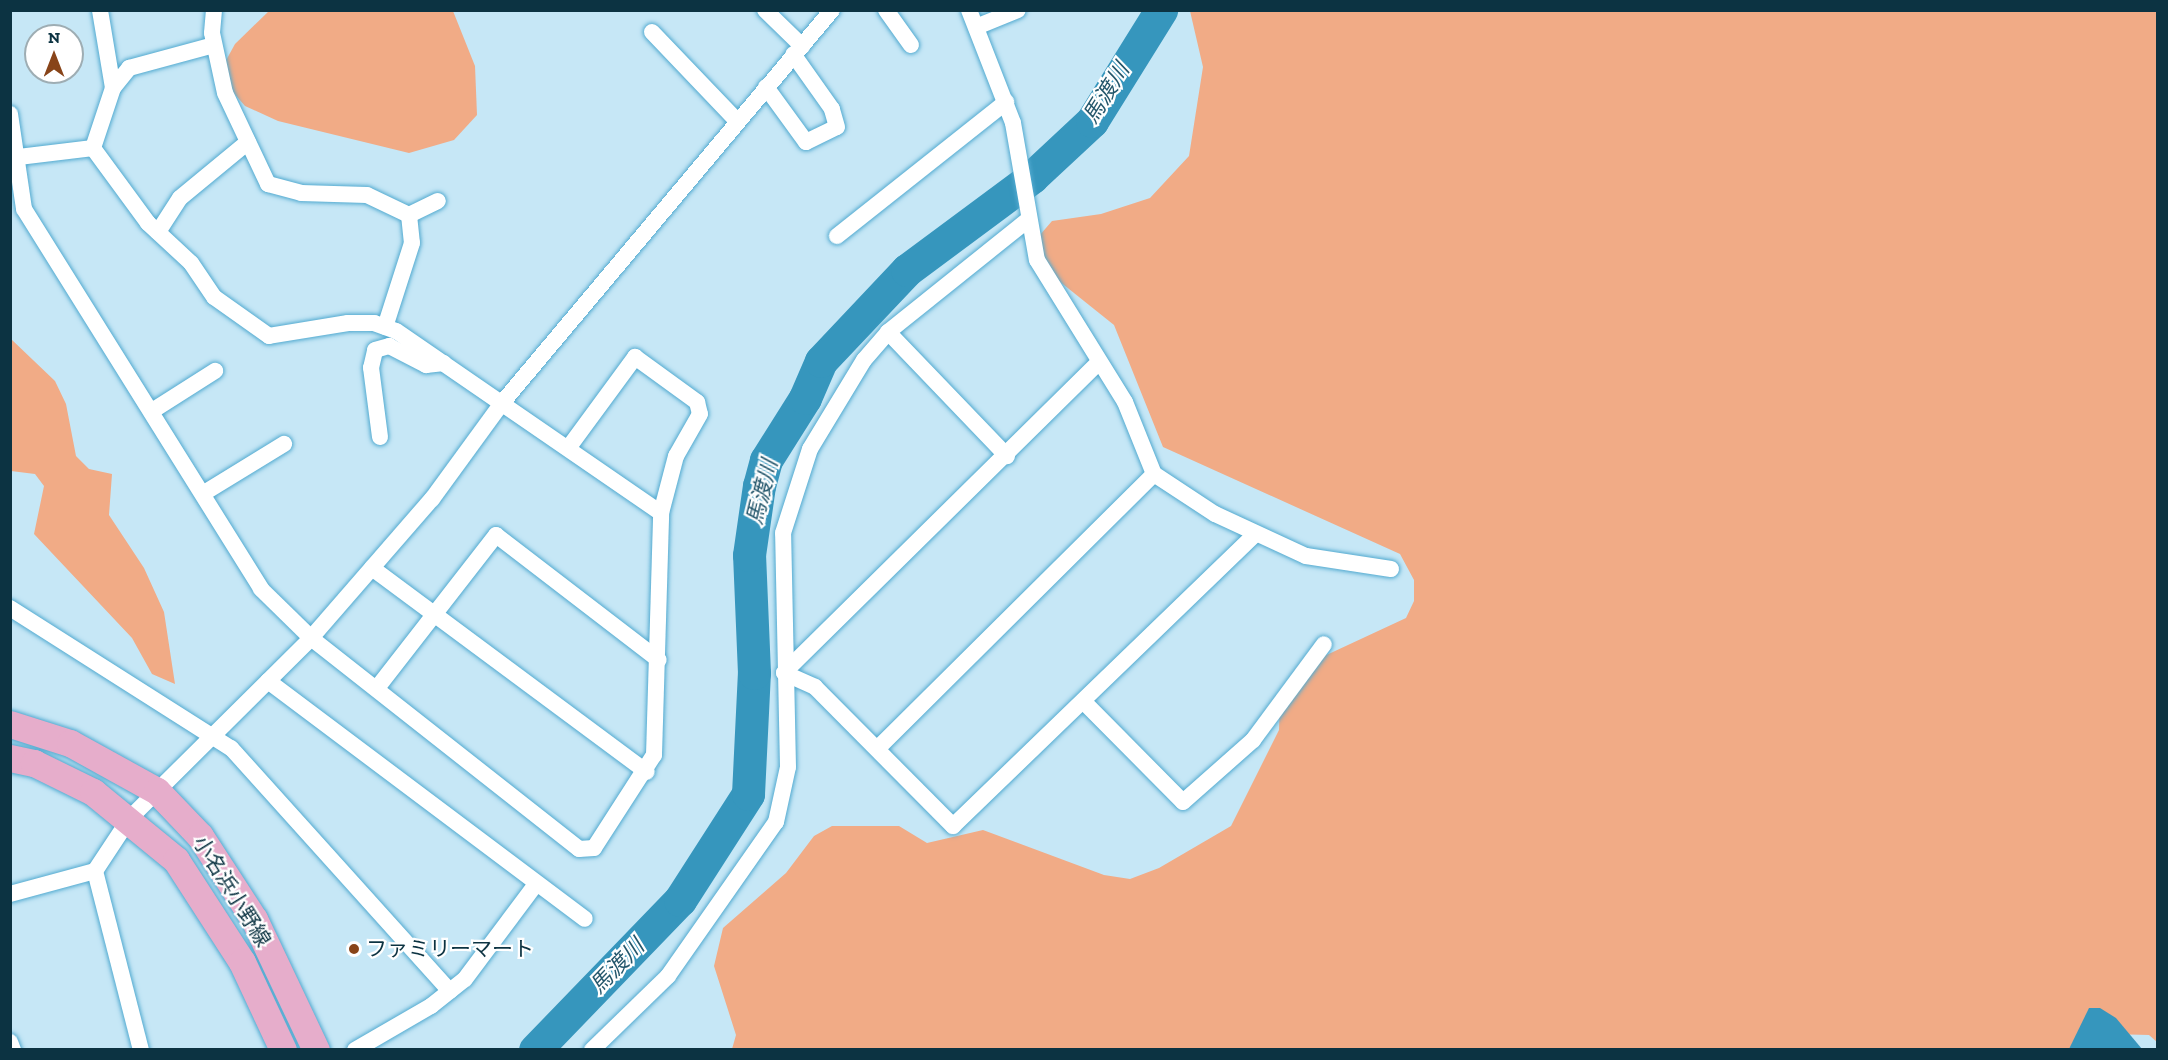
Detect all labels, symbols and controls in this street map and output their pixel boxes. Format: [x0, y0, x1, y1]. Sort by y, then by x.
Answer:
north arrow [24, 24, 84, 84]
text: N [48, 28, 60, 47]
water label: 馬渡川 [1077, 58, 1135, 128]
water label: 馬渡川 [741, 457, 783, 527]
street label: 小名浜小野線 [188, 831, 276, 951]
water label: 馬渡川 [585, 933, 649, 999]
place label: ファミリーマート [366, 936, 534, 962]
marker: ファミリーマート [347, 942, 361, 956]

